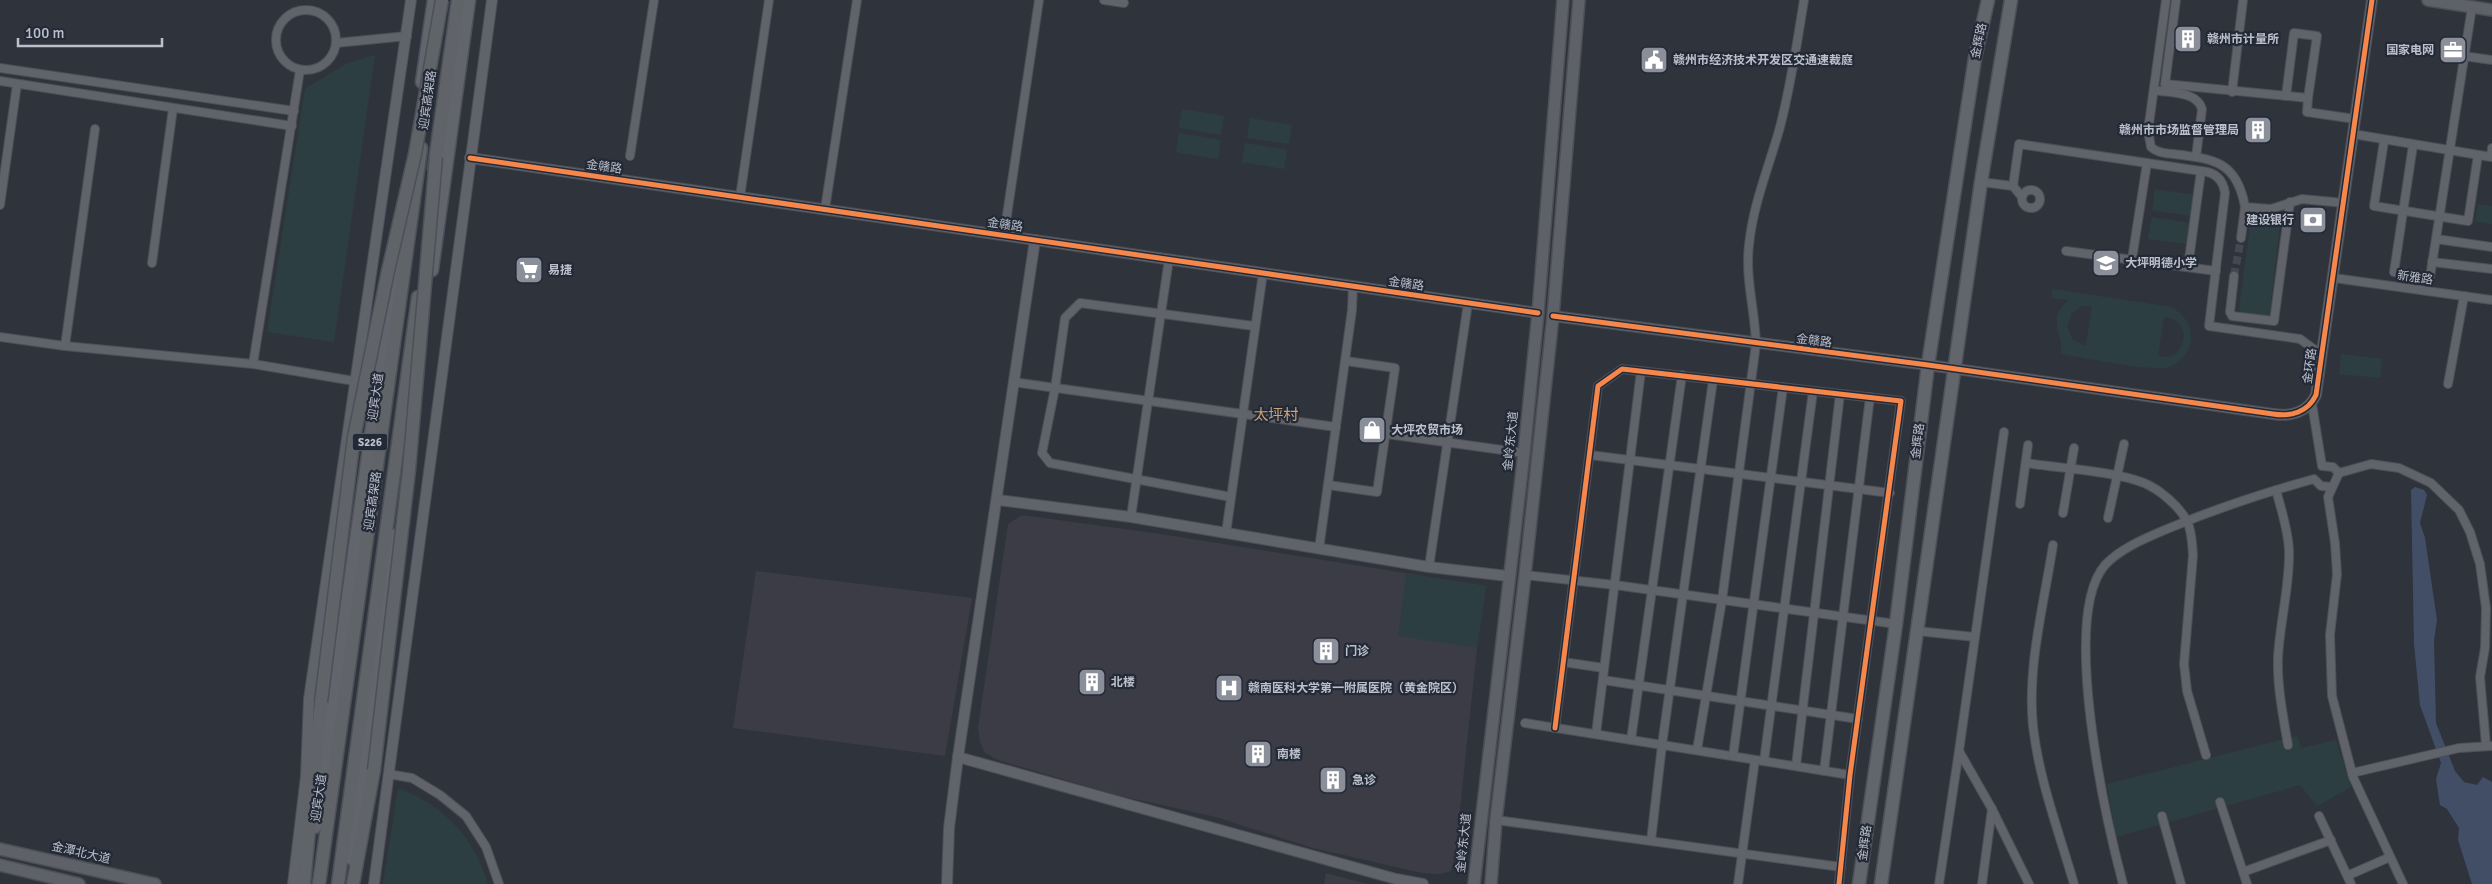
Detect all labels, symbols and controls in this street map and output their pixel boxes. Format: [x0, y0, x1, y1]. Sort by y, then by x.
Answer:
scale bar [18, 15, 161, 47]
street label: 金辉路 [1968, 22, 1990, 60]
text: 100 m [25, 24, 65, 42]
building icon: 赣州市计量所 [2173, 24, 2203, 54]
place label: 赣州市计量所 [2207, 32, 2279, 47]
office icon: 国家电网 [2438, 35, 2468, 65]
place label: 国家电网 [2386, 43, 2434, 58]
public building icon: 赣州市经济技术开发区交通速裁庭 [1639, 45, 1669, 75]
place label: 赣州市经济技术开发区交通速裁庭 [1673, 53, 1853, 68]
street label: 迎宾高架路 [416, 69, 440, 131]
building icon: 赣州市市场监督管理局 [2243, 115, 2273, 145]
place label: 赣州市市场监督管理局 [2119, 123, 2239, 138]
street label: 金赣路 [585, 157, 623, 177]
bank icon: 建设银行 [2298, 205, 2328, 235]
place label: 建设银行 [2246, 213, 2294, 228]
street label: 金赣路 [986, 215, 1024, 235]
school or university icon: 大坪明德小学 [2091, 248, 2121, 278]
supermarket icon: 易捷 [514, 255, 544, 285]
place label: 大坪明德小学 [2125, 256, 2197, 271]
place label: 易捷 [548, 263, 572, 278]
street label: 新雅路 [2396, 268, 2434, 288]
street label: 金赣路 [1387, 274, 1425, 294]
street label: 金赣路 [1795, 331, 1833, 351]
street label: 金环路 [2300, 347, 2320, 385]
street label: 迎宾大道 [365, 372, 387, 422]
district label: 太坪村 [1253, 406, 1299, 424]
street label: 金岭东大道 [1500, 410, 1522, 472]
shop icon: 大坪农贸市场 [1357, 415, 1387, 445]
street label: 金辉路 [1908, 422, 1928, 460]
place label: 大坪农贸市场 [1391, 423, 1463, 438]
road number: S226 [352, 434, 388, 451]
street label: 迎宾高架路 [361, 470, 385, 532]
building icon: 门诊 [1311, 636, 1341, 666]
place label: 门诊 [1345, 644, 1370, 659]
building icon: 北楼 [1077, 667, 1107, 697]
hospital icon: 赣南医科大学第一附属医院（黄金院区） [1214, 673, 1244, 703]
place label: 北楼 [1111, 675, 1135, 690]
place label: 赣南医科大学第一附属医院（黄金院区） [1248, 681, 1464, 696]
building icon: 南楼 [1243, 739, 1273, 769]
place label: 南楼 [1277, 747, 1301, 762]
building icon: 急诊 [1318, 765, 1348, 795]
street label: 迎宾大道 [308, 773, 330, 823]
place label: 急诊 [1352, 773, 1377, 788]
street label: 金岭东大道 [1453, 812, 1475, 874]
street label: 金辉路 [1855, 824, 1875, 862]
street label: 金潭北大道 [50, 839, 112, 867]

